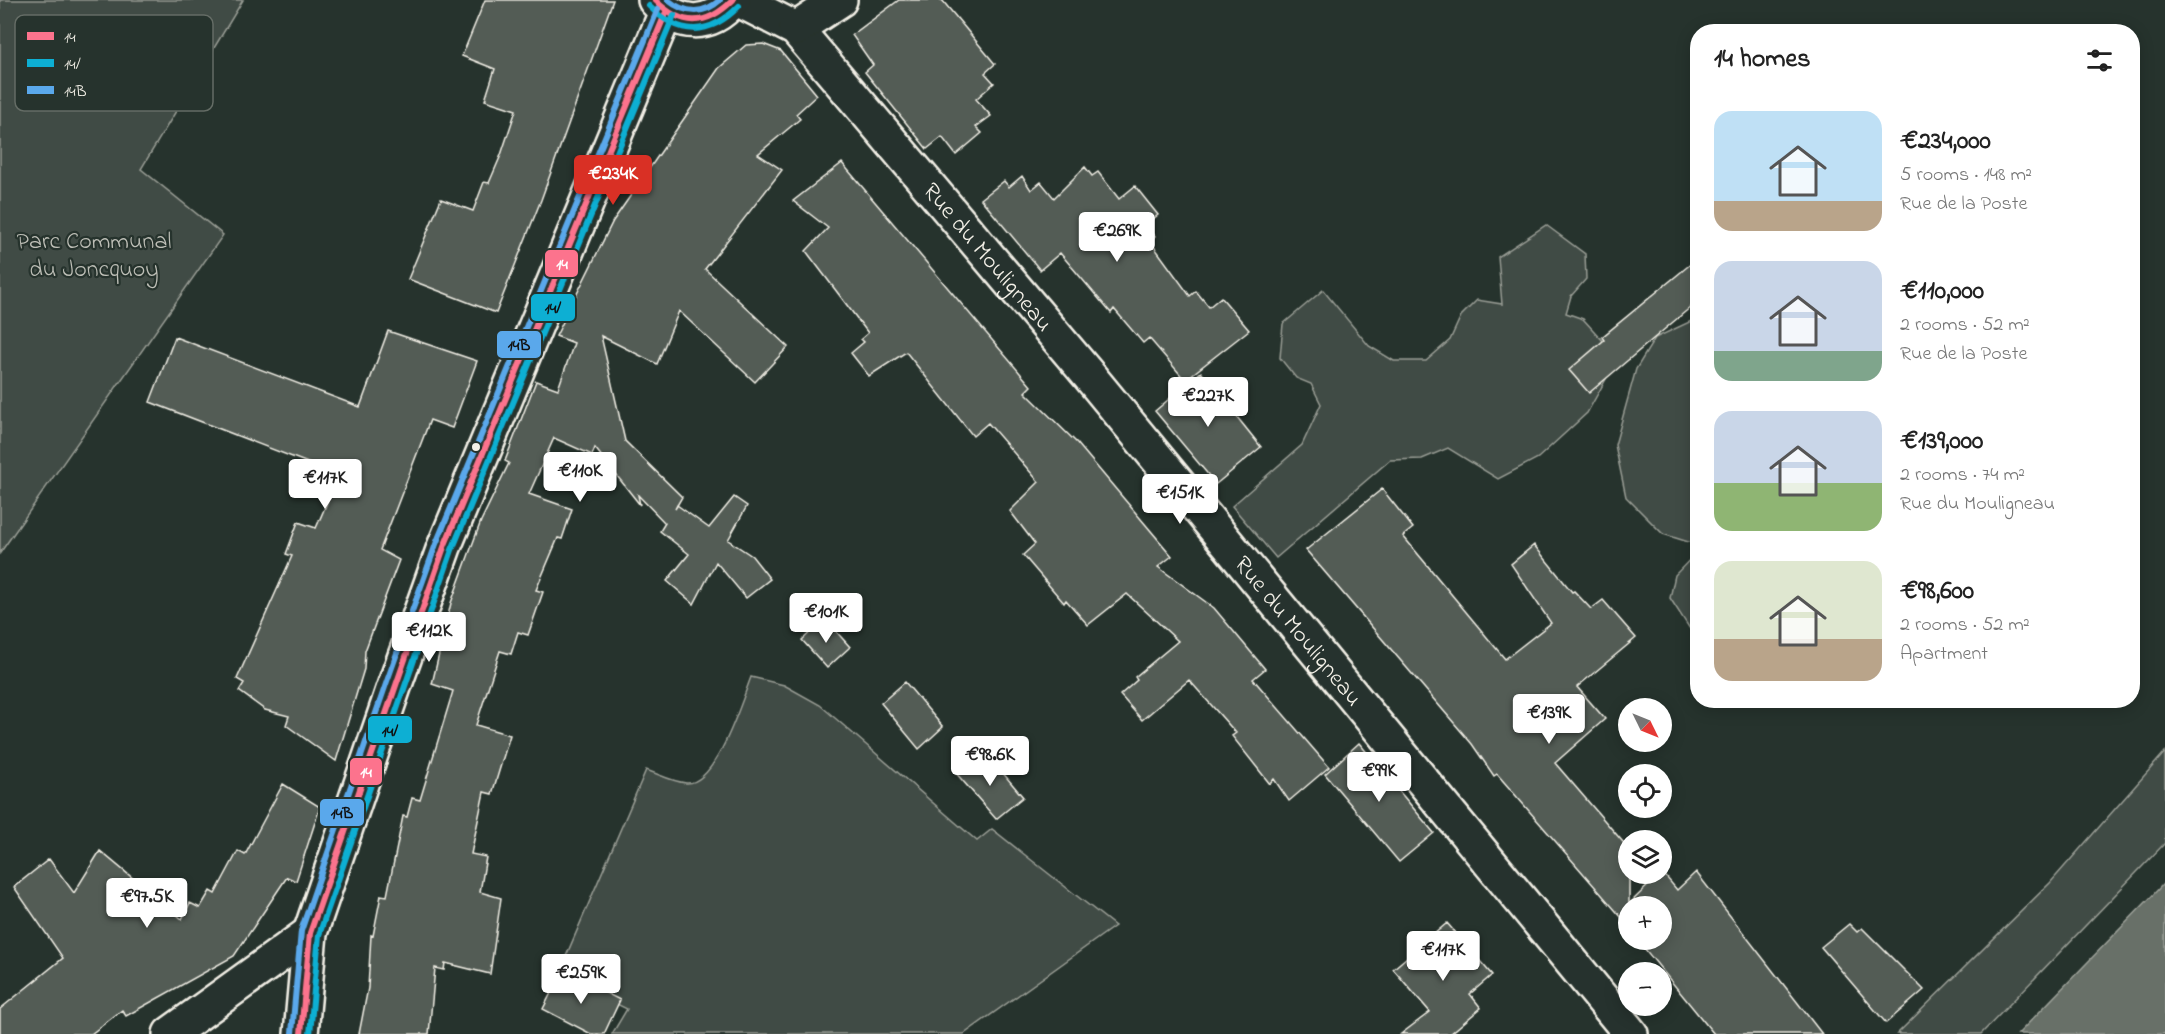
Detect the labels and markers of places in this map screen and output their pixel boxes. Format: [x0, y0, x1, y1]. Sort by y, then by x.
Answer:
pin: €234K [571, 155, 655, 206]
pin: €269K [1075, 212, 1159, 263]
pin: €227K [1166, 377, 1250, 428]
unlabelled marker [470, 441, 482, 453]
pin: €110K [538, 452, 622, 503]
pin: €117K [283, 459, 367, 510]
pin: €151K [1138, 474, 1222, 525]
pin: €101K [784, 593, 868, 644]
pin: €112K [387, 612, 471, 663]
pin: €139K [1507, 694, 1591, 745]
pin: €98.6K [941, 736, 1039, 787]
pin: €99K [1343, 752, 1415, 803]
pin: €97.5K [98, 878, 196, 929]
pin: €117K [1401, 931, 1485, 982]
pin: €259K [539, 954, 623, 1005]

